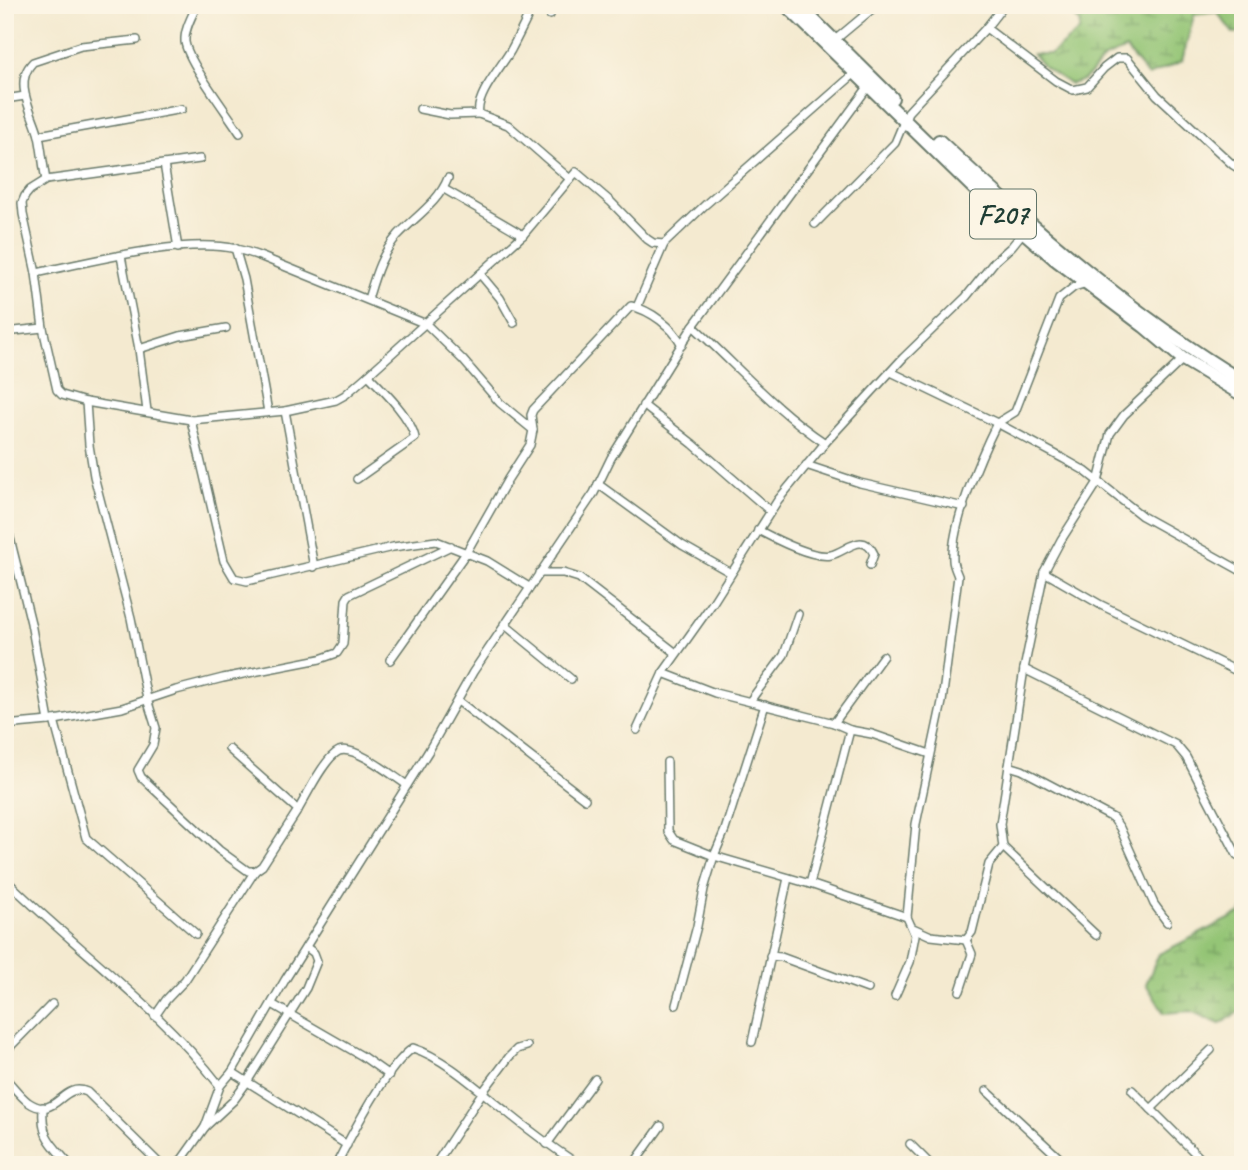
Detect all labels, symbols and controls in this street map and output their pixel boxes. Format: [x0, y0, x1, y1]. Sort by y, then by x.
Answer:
road number: F207 [970, 190, 1036, 238]

